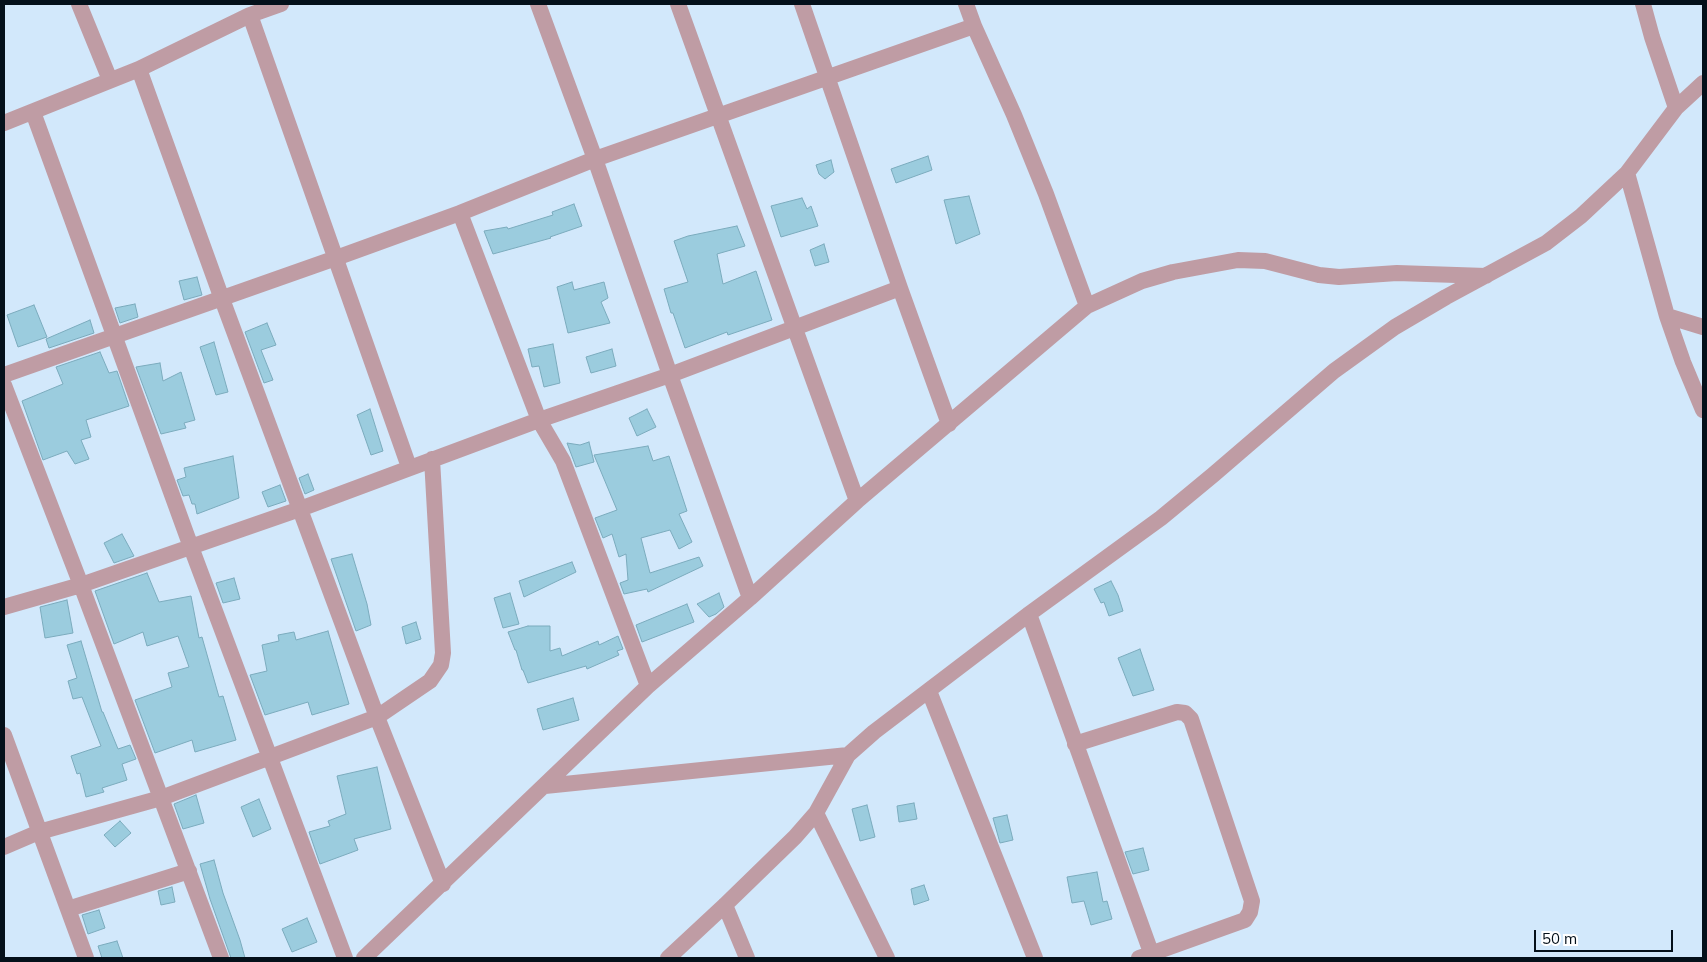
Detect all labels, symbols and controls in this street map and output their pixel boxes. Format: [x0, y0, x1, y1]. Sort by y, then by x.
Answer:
scale bar [1537, 920, 1676, 952]
text: 50 m [1542, 929, 1577, 948]

